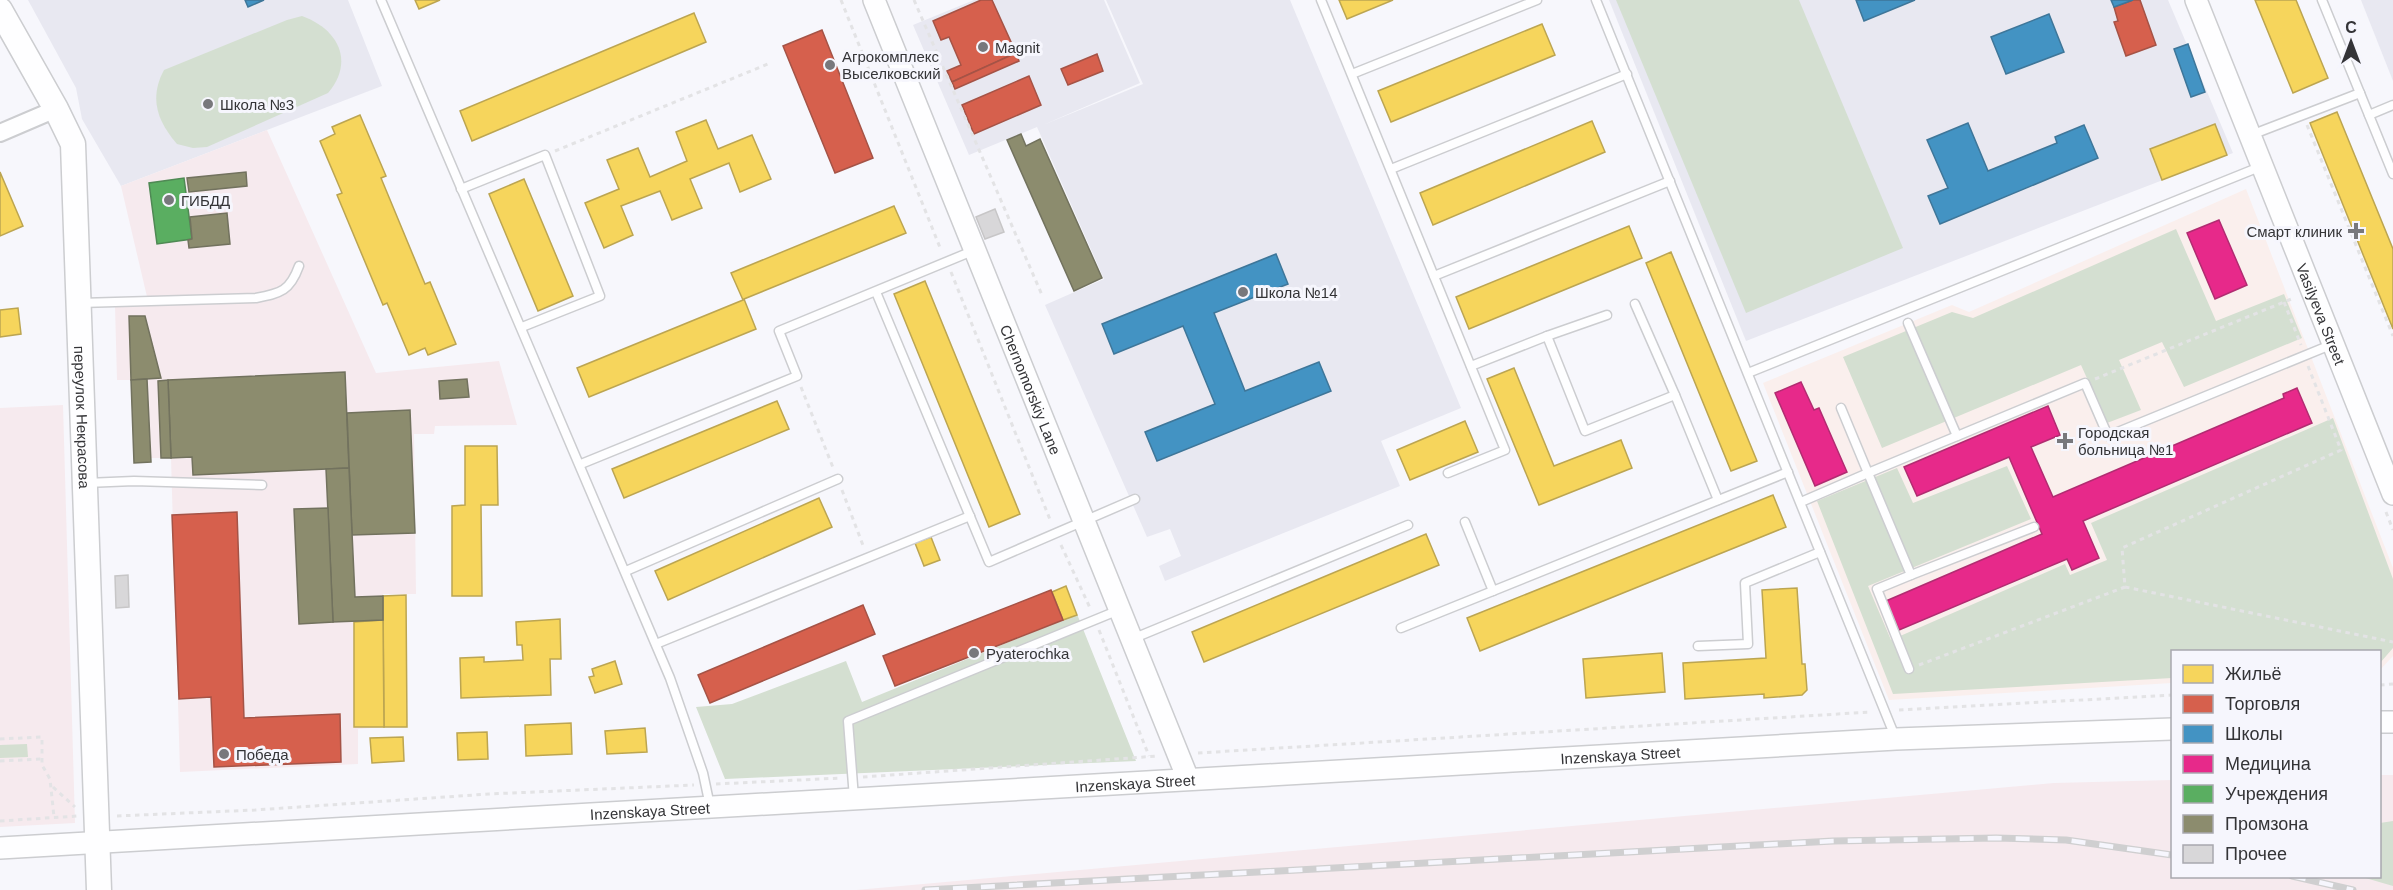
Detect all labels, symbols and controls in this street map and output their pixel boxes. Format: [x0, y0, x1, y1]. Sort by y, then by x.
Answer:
north arrow [2321, 12, 2381, 72]
text: С [2345, 19, 2357, 36]
place label: Magnit [995, 39, 1041, 56]
marker: Magnit [976, 40, 990, 54]
place label: Агрокомплекс Выселковский [842, 48, 941, 82]
marker: Агрокомплекс Выселковский [823, 58, 837, 72]
place label: Школа №3 [220, 96, 294, 113]
marker: Школа №3 [201, 97, 215, 111]
place label: ГИБДД [181, 192, 230, 209]
marker: ГИБДД [162, 193, 176, 207]
marker: Смарт клиник [2347, 222, 2365, 240]
place label: Смарт клиник [2246, 223, 2342, 240]
street label: Vasilyeva Street [2293, 261, 2349, 368]
place label: Школа №14 [1255, 284, 1338, 301]
marker: Школа №14 [1236, 285, 1250, 299]
street label: Chernomorskiy Lane [997, 322, 1065, 457]
street label: переулок Некрасова [72, 346, 94, 489]
place label: Городская больница №1 [2078, 424, 2173, 458]
marker: Городская больница №1 [2056, 432, 2074, 450]
place label: Pyaterochka [986, 645, 1070, 662]
marker: Pyaterochka [967, 646, 981, 660]
legend [2171, 650, 2381, 878]
text: Жильё [2225, 664, 2282, 684]
text: Торговля [2225, 694, 2300, 714]
text: Школы [2225, 724, 2283, 744]
street label: Inzenskaya Street [1560, 743, 1682, 767]
place label: Победа [236, 746, 289, 763]
marker: Победа [217, 747, 231, 761]
text: Медицина [2225, 754, 2312, 774]
street label: Inzenskaya Street [1075, 771, 1196, 795]
text: Учреждения [2225, 784, 2328, 804]
street label: Inzenskaya Street [589, 799, 711, 823]
text: Промзона [2225, 814, 2309, 834]
text: Прочее [2225, 844, 2287, 864]

